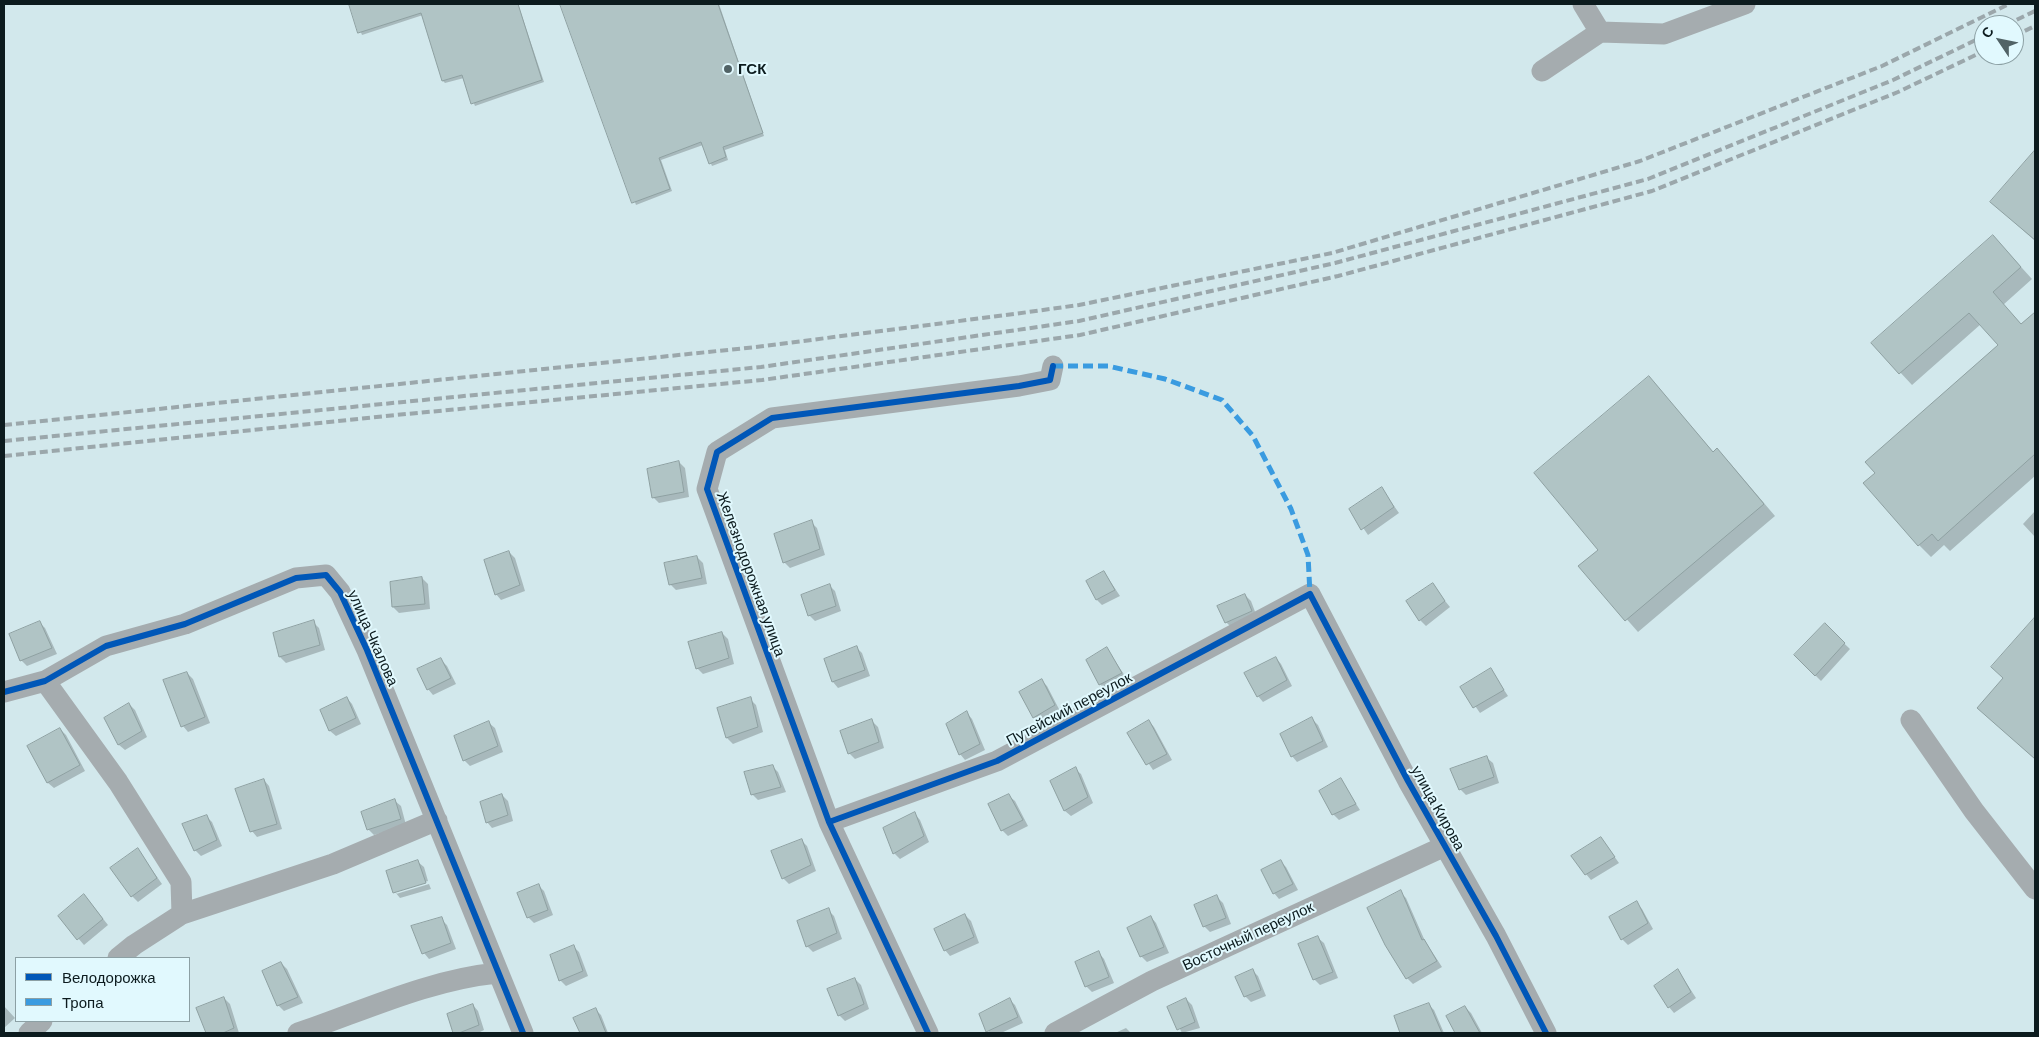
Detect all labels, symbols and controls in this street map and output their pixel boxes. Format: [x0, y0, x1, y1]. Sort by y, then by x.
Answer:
north arrow [1974, 15, 2024, 65]
text: С [1977, 23, 1997, 41]
place label: ГСК [738, 60, 766, 78]
marker: ГСК [722, 63, 734, 75]
street label: Железнодорожная улица [713, 489, 789, 659]
street label: улица Чкалова [344, 587, 402, 689]
street label: Путейский переулок [1003, 668, 1135, 750]
street label: улица Кирова [1407, 762, 1469, 854]
street label: Восточный переулок [1179, 898, 1317, 974]
legend [15, 957, 190, 1022]
text: Велодорожка [62, 968, 156, 986]
text: Тропа [62, 993, 103, 1011]

